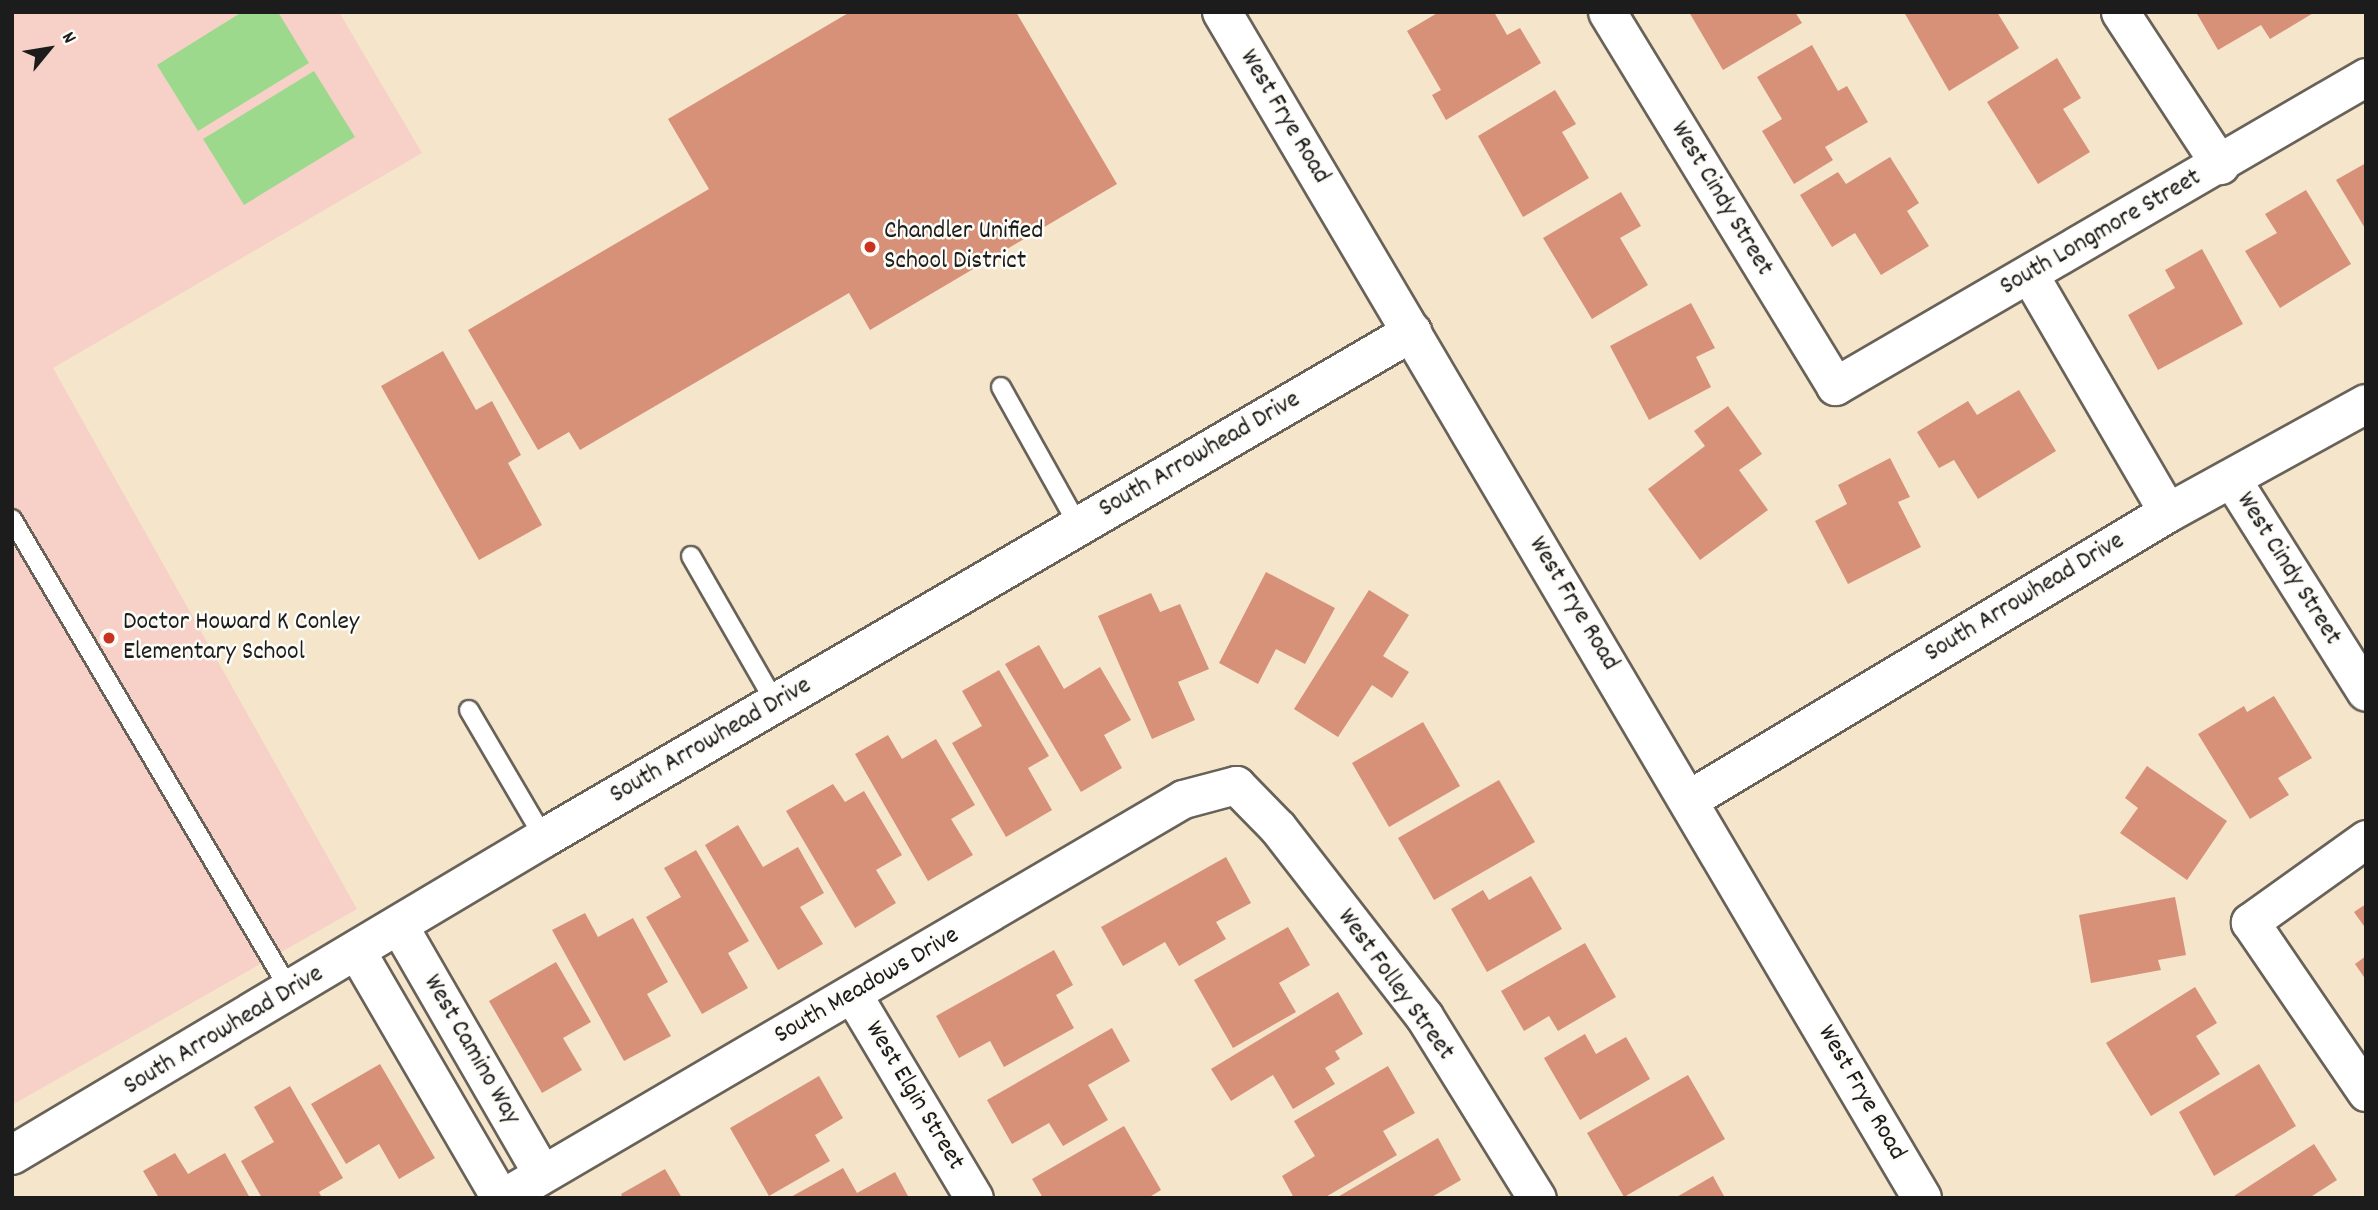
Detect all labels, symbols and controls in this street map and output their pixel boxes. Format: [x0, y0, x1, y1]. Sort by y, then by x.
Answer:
north arrow [14, 14, 84, 84]
text: N [54, 27, 82, 49]
street label: West Frye Road [1232, 44, 1336, 190]
street label: West Cindy Street [1663, 116, 1779, 282]
street label: South Longmore Street [1995, 163, 2207, 303]
place label: Chandler Unified School District [884, 216, 1043, 278]
marker: Chandler Unified School District [862, 239, 878, 255]
street label: South Arrowhead Drive [1094, 385, 1306, 525]
street label: West Cindy Street [2229, 487, 2347, 651]
street label: South Arrowhead Drive [1920, 526, 2130, 670]
street label: West Frye Road [1521, 531, 1625, 677]
place label: Doctor Howard K Conley Elementary School [123, 607, 359, 668]
marker: Doctor Howard K Conley Elementary School [101, 630, 117, 646]
street label: South Arrowhead Drive [605, 671, 817, 811]
street label: West Folley Street [1330, 903, 1460, 1067]
street label: South Meadows Drive [769, 920, 965, 1052]
street label: South Arrowhead Drive [119, 959, 329, 1103]
street label: West Camino Way [416, 970, 526, 1130]
street label: West Elgin Street [857, 1016, 971, 1176]
street label: West Frye Road [1810, 1020, 1912, 1166]

